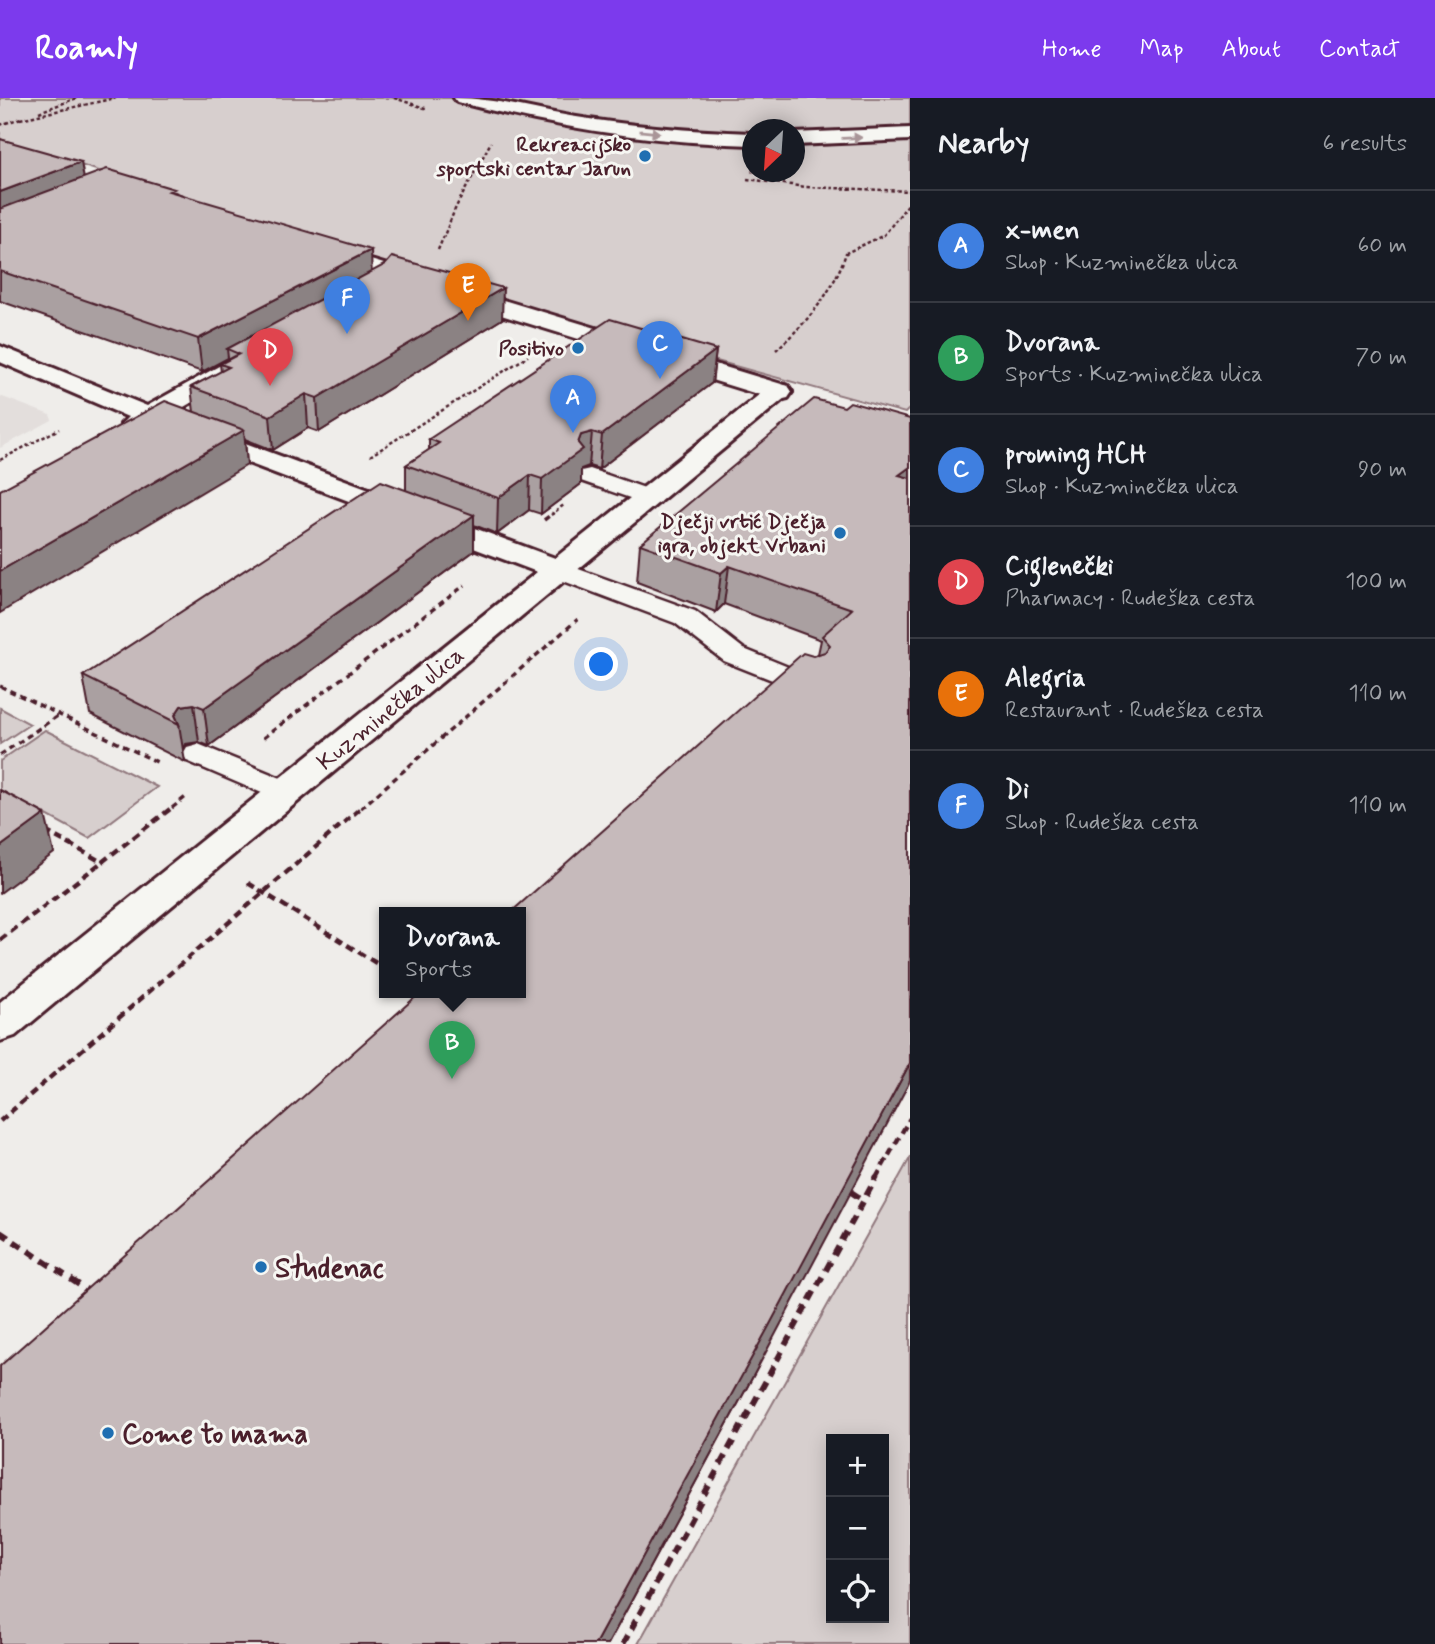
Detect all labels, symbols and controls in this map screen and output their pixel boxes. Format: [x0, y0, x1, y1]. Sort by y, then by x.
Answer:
text: Roamly [35, 27, 138, 71]
text: Home [1042, 34, 1102, 65]
text: Map [1140, 34, 1184, 65]
text: About [1222, 34, 1281, 65]
text: Contact [1319, 34, 1400, 65]
north arrow [742, 119, 805, 182]
text: Nearby [938, 124, 1029, 163]
one-way arrow [640, 127, 662, 138]
text: 6 results [1323, 129, 1407, 159]
place label: Rekreacijsko sportski centar Jarun [435, 131, 631, 183]
one-way arrow [842, 132, 864, 144]
marker: Rekreacijsko sportski centar Jarun [637, 148, 653, 164]
text: x-men [1005, 214, 1080, 248]
text: A [953, 231, 969, 261]
text: 60 m [1358, 231, 1407, 261]
text: Shop · Kuzminečka ulica [1005, 248, 1238, 278]
pin: E [445, 263, 491, 321]
pin: F [324, 276, 370, 334]
pin: C [637, 321, 683, 379]
text: Dvorana [1005, 326, 1099, 360]
pin: D [247, 328, 293, 386]
place label: Positivo [498, 335, 564, 363]
marker: Positivo [570, 340, 586, 356]
text: B [954, 343, 968, 373]
text: 70 m [1355, 343, 1407, 373]
text: Sports · Kuzminečka ulica [1005, 360, 1263, 390]
pin: A [550, 375, 596, 433]
text: proming HCH [1005, 438, 1146, 472]
text: C [953, 455, 969, 485]
text: 90 m [1358, 455, 1407, 485]
text: Shop · Kuzminečka ulica [1005, 472, 1238, 502]
place label: Dječji vrtić Dječja igra, objekt Vrbani [658, 508, 826, 560]
marker: Dječji vrtić Dječja igra, objekt Vrbani [832, 525, 848, 541]
text: Ciglenečki [1005, 550, 1113, 584]
text: D [953, 567, 969, 597]
text: 100 m [1345, 567, 1407, 597]
text: Pharmacy · Rudeška cesta [1005, 584, 1255, 614]
street label: Kuzminečka ulica [311, 640, 471, 778]
your location [584, 647, 618, 681]
text: Alegria [1005, 662, 1086, 696]
text: E [954, 679, 968, 709]
text: 110 m [1348, 679, 1407, 709]
text: Restaurant · Rudeška cesta [1005, 696, 1264, 726]
text: Di [1005, 774, 1029, 808]
text: F [955, 791, 967, 821]
text: 110 m [1348, 791, 1407, 821]
text: Shop · Rudeška cesta [1005, 808, 1199, 838]
popup [379, 907, 526, 998]
text: Dvorana [405, 921, 500, 955]
text: Sports [405, 955, 472, 985]
pin: B [429, 1021, 475, 1079]
place label: Studenac [275, 1251, 384, 1288]
marker: Studenac [253, 1259, 269, 1275]
place label: Come to mama [122, 1417, 308, 1454]
marker: Come to mama [100, 1425, 116, 1441]
map controls [826, 1434, 889, 1623]
button: + [826, 1434, 889, 1497]
button: − [826, 1497, 889, 1560]
button: locate [826, 1560, 889, 1623]

